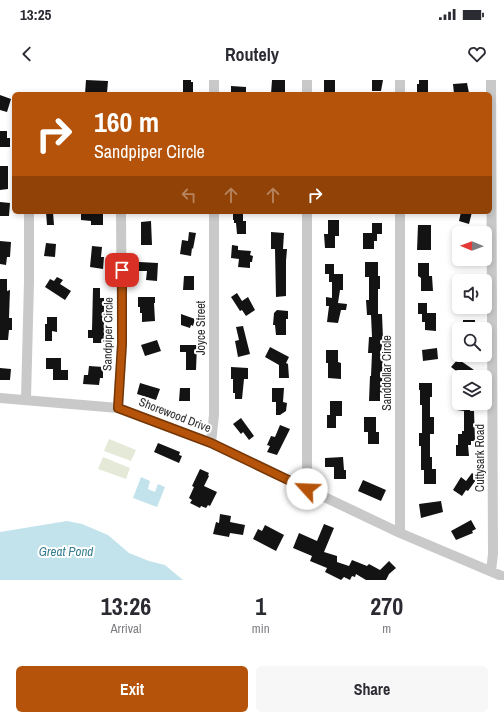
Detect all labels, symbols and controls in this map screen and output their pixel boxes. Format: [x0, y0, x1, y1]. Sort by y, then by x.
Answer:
text: 13:25 [20, 4, 51, 25]
text: Routely [225, 42, 279, 67]
icon: back [16, 43, 38, 65]
icon: heart [466, 43, 488, 65]
text: 160 m [94, 103, 159, 141]
icon: right [28, 108, 80, 160]
text: Sandpiper Circle [94, 139, 205, 164]
icon: left [178, 184, 200, 206]
icon: ahead [220, 184, 242, 206]
icon: ahead [262, 184, 284, 206]
icon: right [304, 184, 326, 206]
north arrow [452, 226, 492, 266]
map controls [452, 226, 492, 410]
pin [105, 253, 139, 287]
icon: arrive [111, 259, 133, 281]
button: sound [452, 274, 492, 314]
street label: Sandpiper Circle [99, 297, 117, 371]
street label: Joyce Street [193, 300, 209, 355]
button: search [452, 322, 492, 362]
street label: Sanddollar Circle [379, 335, 395, 411]
button: layers [452, 370, 492, 410]
street label: Shorewood Drive [137, 394, 213, 436]
street label: Cuttysark Road [472, 424, 488, 492]
position arrow [286, 468, 328, 510]
water label: Great Pond [39, 543, 93, 560]
text: 13:26 [101, 590, 151, 622]
text: 1 [255, 590, 266, 622]
text: 270 [370, 590, 403, 622]
text: Arrival [111, 620, 141, 637]
text: min [252, 620, 270, 637]
text: m [382, 620, 391, 637]
button: Exit [16, 666, 248, 712]
button: Share [256, 666, 488, 712]

